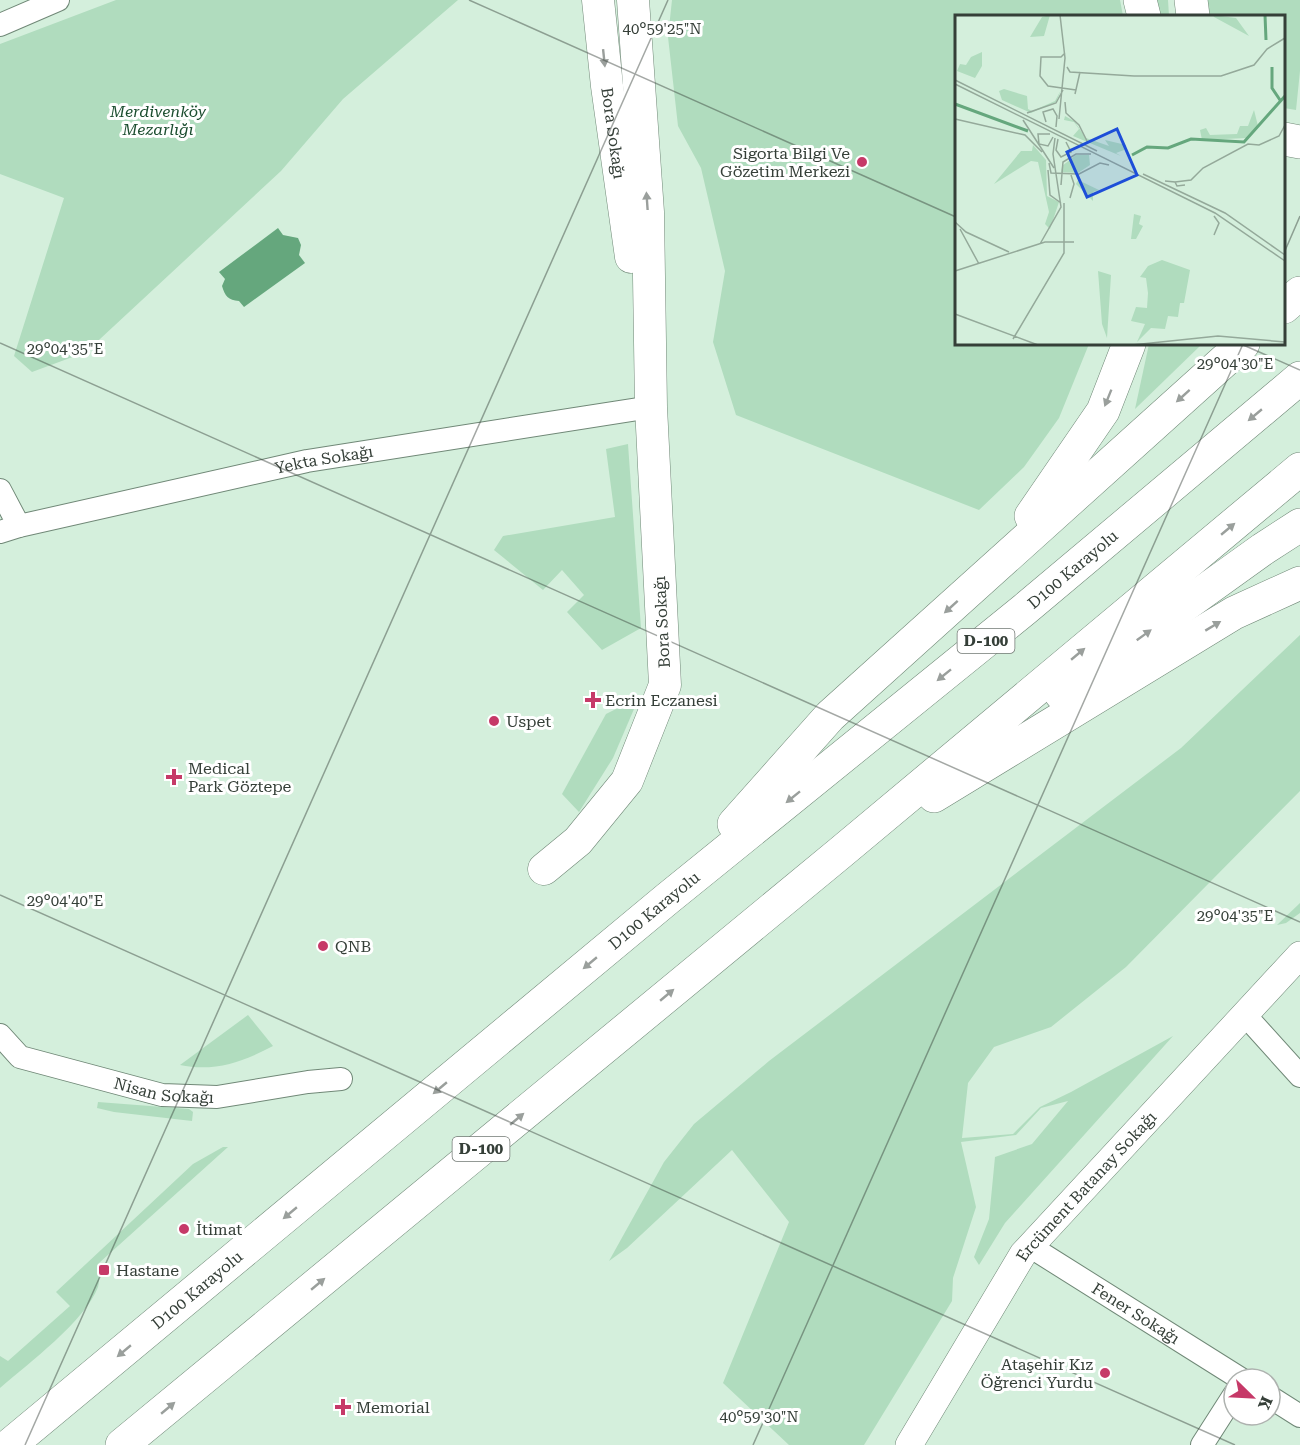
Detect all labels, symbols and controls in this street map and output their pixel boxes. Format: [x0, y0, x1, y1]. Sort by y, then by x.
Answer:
inset map [955, 15, 1285, 345]
text: 40°59'25"N [622, 20, 702, 38]
one-way arrow [599, 49, 609, 68]
street label: Bora Sokağı [598, 86, 629, 180]
park label: Merdivenköy Mezarlığı [109, 102, 207, 139]
place label: Sigorta Bilgi Ve Gözetim Merkezi [720, 144, 850, 181]
marker: Sigorta Bilgi Ve Gözetim Merkezi [855, 155, 869, 169]
one-way arrow [642, 192, 651, 211]
text: 29°04'35"E [27, 340, 103, 358]
text: 29°04'30"E [1197, 355, 1273, 373]
one-way arrow [1103, 389, 1112, 407]
one-way arrow [1176, 389, 1191, 402]
one-way arrow [1247, 409, 1263, 422]
street label: Yekta Sokağı [273, 441, 374, 478]
one-way arrow [1220, 522, 1236, 535]
street label: D100 Karayolu [1023, 526, 1122, 612]
street label: Bora Sokağı [650, 575, 674, 669]
one-way arrow [943, 600, 958, 614]
one-way arrow [1205, 620, 1221, 631]
road number: D-100 [958, 629, 1014, 653]
one-way arrow [1135, 629, 1151, 641]
one-way arrow [1071, 648, 1086, 660]
one-way arrow [936, 668, 952, 681]
place label: Ecrin Eczanesi [605, 691, 718, 710]
marker: Ecrin Eczanesi [586, 693, 600, 707]
place label: Uspet [506, 712, 551, 731]
marker: Uspet [487, 714, 501, 728]
place label: Medical Park Göztepe [188, 759, 292, 796]
marker: Medical Park Göztepe [165, 768, 183, 786]
one-way arrow [785, 791, 800, 803]
street label: D100 Karayolu [605, 867, 703, 953]
text: 29°04'40"E [27, 892, 103, 910]
text: 29°04'35"E [1197, 907, 1273, 925]
place label: QNB [335, 937, 371, 956]
marker: QNB [316, 939, 330, 953]
one-way arrow [582, 957, 598, 970]
one-way arrow [659, 989, 675, 1002]
street label: Nisan Sokağı [112, 1073, 214, 1106]
one-way arrow [433, 1081, 448, 1094]
street label: Ercüment Batanay Sokağı [1012, 1107, 1160, 1264]
one-way arrow [509, 1113, 525, 1126]
road number: D-100 [452, 1137, 510, 1161]
one-way arrow [283, 1206, 298, 1219]
place label: İtimat [196, 1220, 242, 1239]
marker: İtimat [177, 1222, 191, 1236]
street label: D100 Karayolu [148, 1247, 246, 1333]
place label: Hastane [116, 1261, 179, 1280]
marker: Hastane [97, 1263, 111, 1277]
one-way arrow [310, 1277, 326, 1290]
street label: Fener Sokağı [1089, 1278, 1183, 1348]
one-way arrow [116, 1344, 132, 1357]
place label: Ataşehir Kız Öğrenci Yurdu [981, 1355, 1093, 1392]
marker: Ataşehir Kız Öğrenci Yurdu [1098, 1366, 1112, 1380]
north arrow [1222, 1367, 1282, 1427]
text: K [1254, 1393, 1276, 1413]
marker: Memorial [334, 1398, 352, 1416]
place label: Memorial [356, 1398, 430, 1417]
one-way arrow [160, 1402, 175, 1414]
text: 40°59'30"N [719, 1408, 799, 1426]

